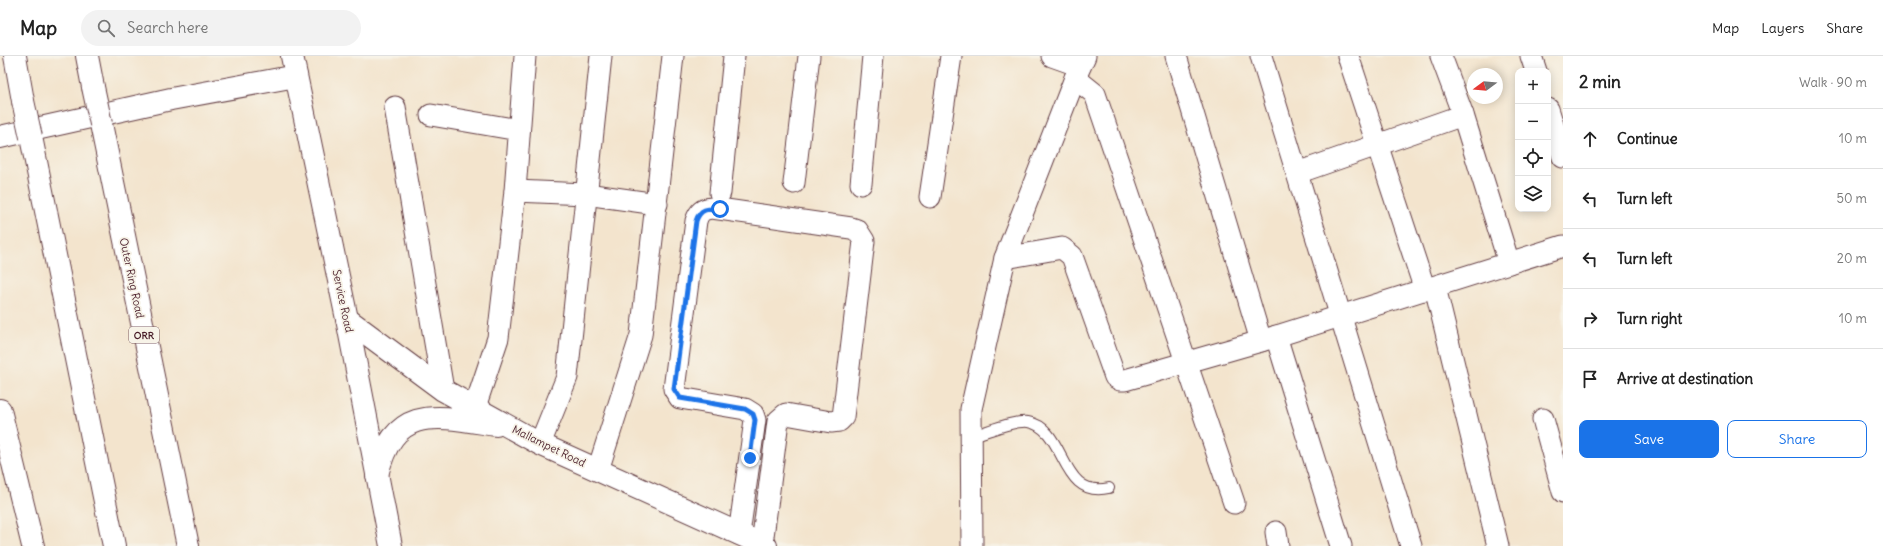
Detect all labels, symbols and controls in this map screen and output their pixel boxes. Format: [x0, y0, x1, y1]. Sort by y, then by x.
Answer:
search box [81, 10, 361, 46]
text: Map [20, 16, 57, 40]
icon: search [95, 17, 117, 39]
text: Search here [127, 18, 208, 37]
text: Map [1712, 19, 1739, 37]
text: Layers [1761, 19, 1804, 37]
text: Share [1826, 19, 1863, 37]
north arrow [1467, 68, 1503, 104]
map controls [1515, 68, 1551, 212]
button: + [1515, 68, 1551, 104]
text: 2 min [1579, 71, 1621, 93]
text: Walk · 90 m [1799, 74, 1867, 91]
button: − [1515, 104, 1551, 140]
icon: ahead [1579, 128, 1601, 150]
text: Continue [1617, 129, 1678, 148]
text: 10 m [1839, 130, 1867, 147]
button: locate [1515, 140, 1551, 176]
button: layers [1515, 176, 1551, 212]
icon: left [1579, 188, 1601, 210]
text: Turn left [1617, 189, 1672, 208]
text: 50 m [1836, 190, 1867, 207]
route start [711, 200, 729, 218]
street label: Outer Ring Road [117, 236, 147, 320]
icon: left [1579, 248, 1601, 270]
text: Turn left [1617, 249, 1672, 268]
text: 20 m [1837, 250, 1867, 267]
street label: Service Road [329, 268, 357, 334]
icon: right [1579, 308, 1601, 330]
text: Turn right [1617, 309, 1682, 328]
text: 10 m [1839, 310, 1867, 327]
road number: ORR [129, 327, 159, 343]
icon: arrive [1579, 368, 1601, 390]
text: Arrive at destination [1617, 369, 1753, 388]
button: Save [1579, 420, 1719, 458]
button: Share [1727, 420, 1867, 458]
street label: Mallampet Road [510, 422, 589, 470]
route end [741, 449, 759, 467]

